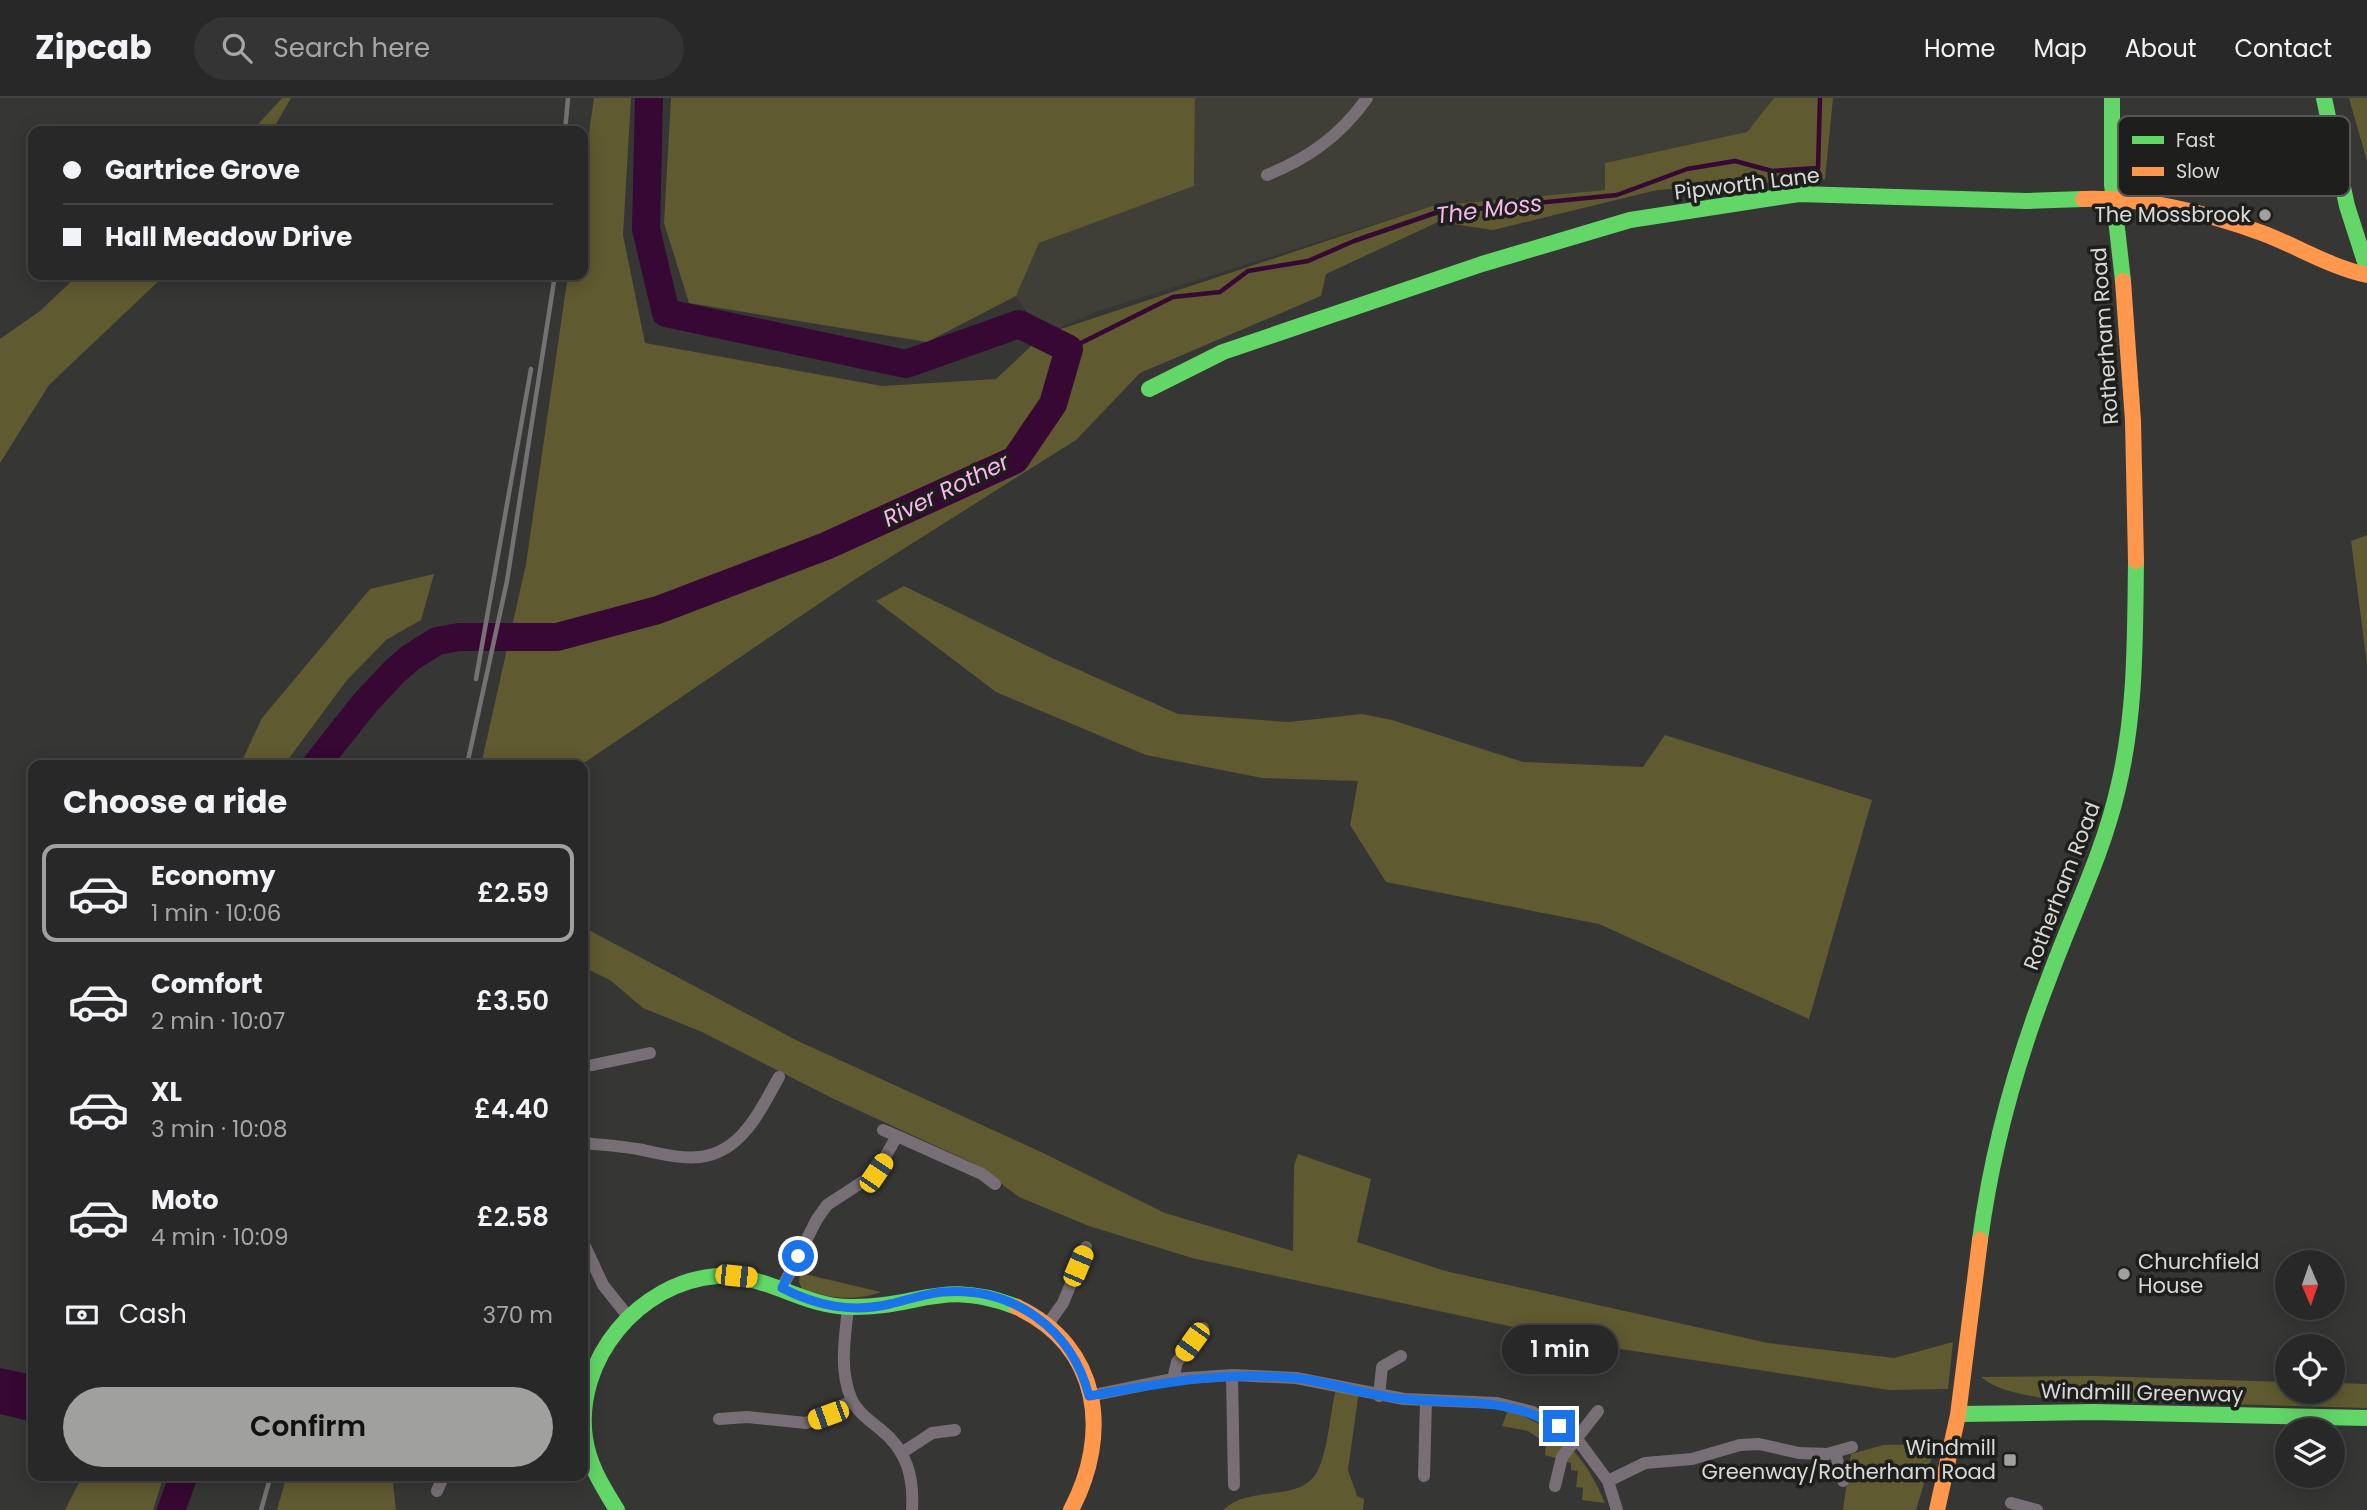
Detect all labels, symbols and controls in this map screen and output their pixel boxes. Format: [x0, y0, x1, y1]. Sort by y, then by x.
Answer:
search box [194, 17, 684, 80]
text: Zipcab [35, 24, 152, 71]
icon: search [218, 29, 256, 67]
text: Search here [274, 30, 430, 66]
text: Home [1924, 32, 1996, 65]
text: Map [2034, 32, 2087, 65]
text: About [2125, 32, 2196, 65]
text: Contact [2234, 32, 2332, 65]
legend [2118, 116, 2350, 196]
text: Fast [2176, 127, 2215, 154]
text: Gartrice Grove [105, 152, 300, 188]
text: Slow [2176, 158, 2220, 185]
street label: Pipworth Lane [1672, 160, 1821, 207]
water label: The Moss [1434, 187, 1544, 231]
place label: The Mossbrook [2094, 200, 2251, 229]
marker: The Mossbrook [2257, 207, 2273, 223]
text: Hall Meadow Drive [105, 219, 352, 255]
street label: Rotherham Road [2084, 246, 2125, 426]
water label: River Rother [877, 445, 1016, 534]
text: Choose a ride [63, 779, 287, 824]
street label: Rotherham Road [2016, 798, 2107, 974]
text: Economy [151, 858, 275, 894]
icon: car [67, 862, 130, 925]
text: £2.59 [477, 875, 549, 911]
text: 1 min · 10:06 [151, 897, 281, 929]
text: Comfort [151, 966, 263, 1002]
icon: car [67, 970, 130, 1033]
text: £3.50 [476, 983, 549, 1019]
text: 2 min · 10:07 [151, 1005, 285, 1037]
text: XL [151, 1074, 182, 1110]
icon: car [67, 1078, 130, 1141]
text: £4.40 [474, 1091, 549, 1127]
text: 3 min · 10:08 [151, 1113, 288, 1145]
car [856, 1150, 897, 1196]
text: Moto [151, 1182, 219, 1218]
icon: car [67, 1186, 130, 1249]
text: £2.58 [477, 1199, 549, 1235]
text: 4 min · 10:09 [151, 1221, 288, 1253]
route start [782, 1240, 814, 1272]
car [1061, 1243, 1096, 1289]
place label: Churchfield House [2138, 1247, 2260, 1300]
north arrow [2275, 1250, 2345, 1320]
map controls [2275, 1250, 2345, 1488]
car [715, 1263, 758, 1289]
marker: Churchfield House [2116, 1266, 2132, 1282]
icon: cash [63, 1296, 101, 1334]
text: Cash [119, 1296, 187, 1332]
text: 370 m [483, 1299, 553, 1331]
car [1172, 1319, 1213, 1365]
callout: 1 min [1501, 1324, 1617, 1374]
text: 1 min [1530, 1333, 1590, 1365]
button: locate [2275, 1334, 2345, 1404]
street label: Windmill Greenway [2040, 1376, 2244, 1409]
button: Confirm [63, 1387, 553, 1467]
car [805, 1398, 852, 1432]
route end [1543, 1410, 1575, 1442]
button: layers [2275, 1418, 2345, 1488]
place label: Windmill Greenway/Rotherham Road [1701, 1433, 1996, 1486]
marker: Windmill Greenway/Rotherham Road [2002, 1452, 2018, 1468]

